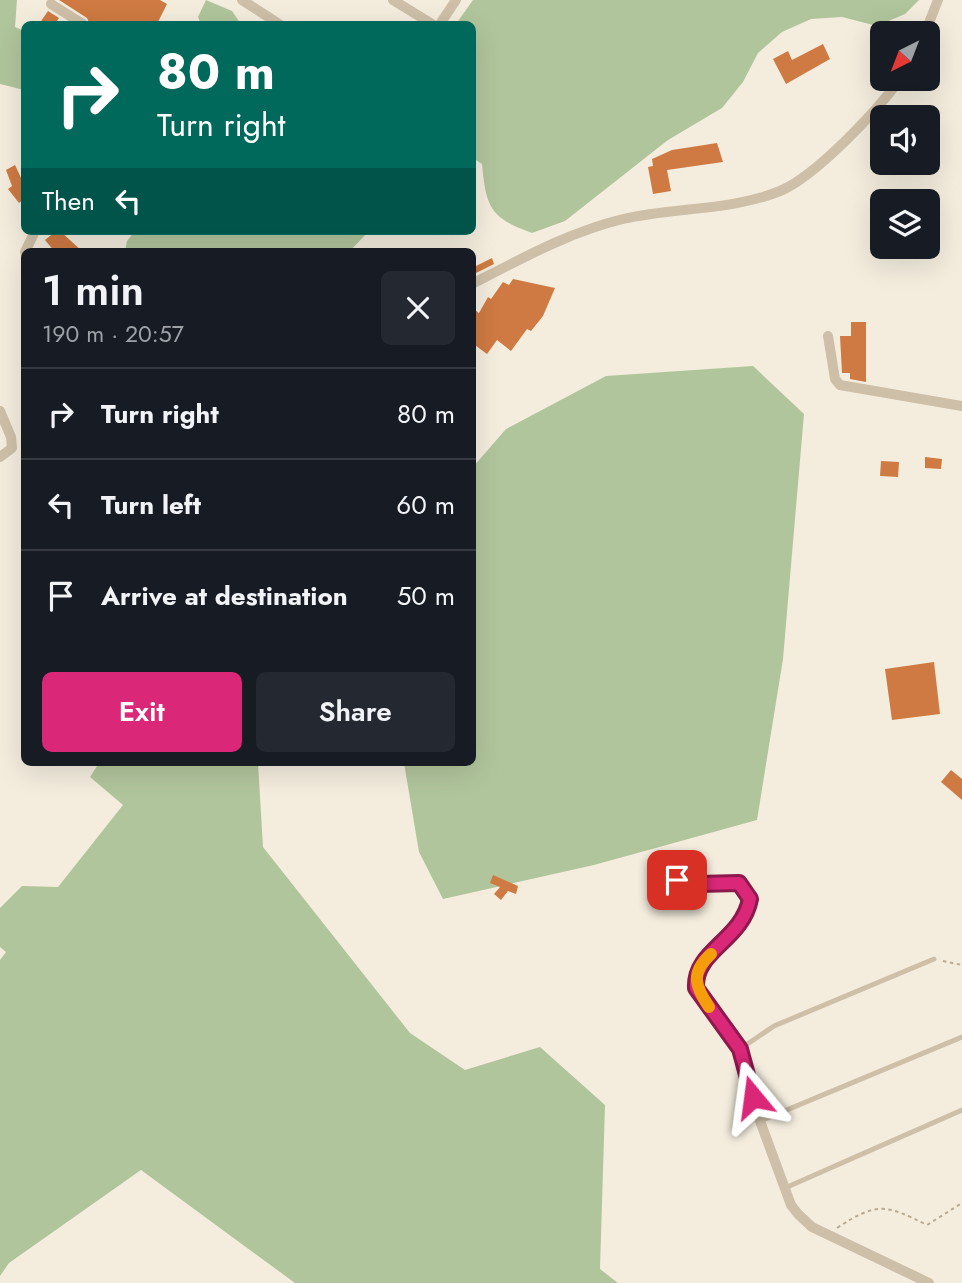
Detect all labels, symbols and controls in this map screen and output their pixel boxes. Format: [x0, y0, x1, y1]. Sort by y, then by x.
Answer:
north arrow [870, 21, 940, 91]
map controls [870, 21, 940, 259]
text: 80 m [157, 37, 275, 107]
icon: right [42, 49, 133, 140]
text: Turn right [157, 102, 286, 148]
button: sound [870, 105, 940, 175]
text: Then [42, 182, 95, 220]
icon: left [109, 182, 147, 220]
button: layers [870, 189, 940, 259]
text: 1 min [42, 260, 144, 321]
button: close [381, 271, 455, 345]
text: 190 m · 20:57 [42, 317, 184, 351]
icon: right [42, 395, 80, 433]
text: Turn right [101, 395, 219, 433]
text: 80 m [397, 395, 455, 433]
icon: left [42, 486, 80, 524]
text: Turn left [101, 486, 201, 524]
text: 60 m [396, 486, 455, 524]
icon: arrive [42, 577, 80, 615]
text: Arrive at destination [101, 577, 348, 615]
text: 50 m [397, 577, 455, 615]
button: Exit [42, 672, 242, 752]
button: Share [256, 672, 455, 752]
pin [647, 850, 707, 910]
icon: arrive [658, 861, 696, 899]
position arrow [716, 1060, 790, 1134]

